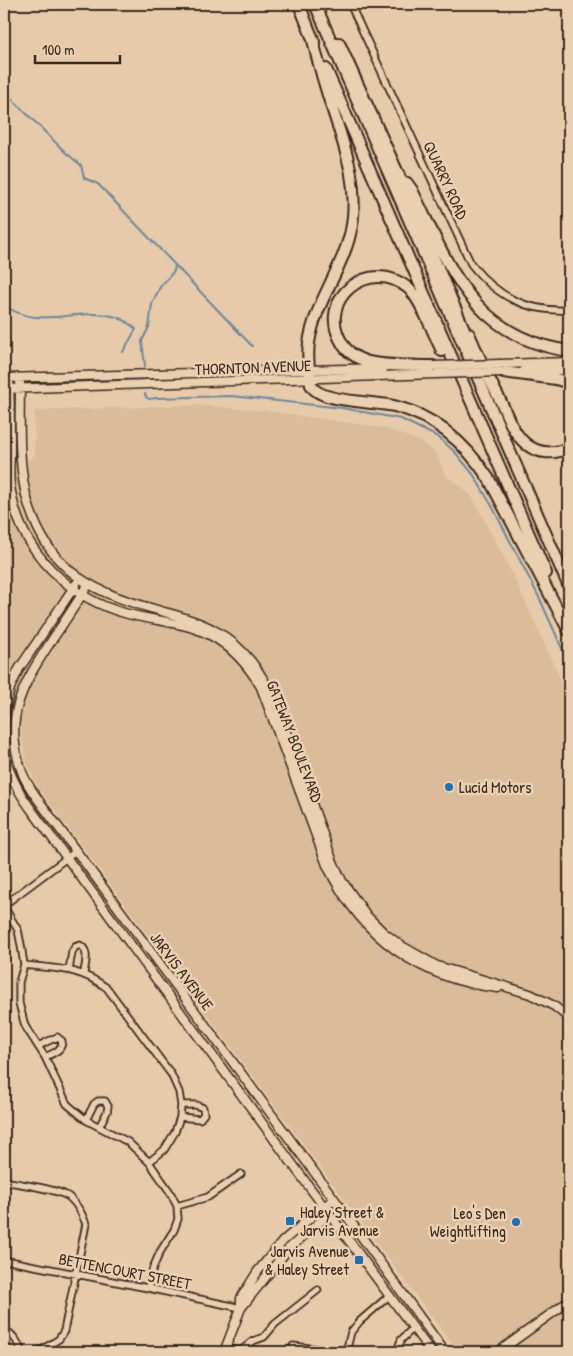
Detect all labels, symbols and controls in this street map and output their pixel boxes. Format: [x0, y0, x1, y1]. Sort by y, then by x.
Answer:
scale bar [35, 32, 120, 64]
text: 100 m [42, 39, 75, 60]
street label: QUARRY ROAD [418, 137, 474, 223]
street label: THORNTON AVENUE [194, 354, 312, 380]
street label: GATEWAY BOULEVARD [262, 677, 329, 806]
place label: Lucid Motors [459, 776, 531, 798]
marker: Lucid Motors [443, 781, 455, 793]
street label: JARVIS AVENUE [145, 927, 219, 1015]
place label: Haley Street & Jarvis Avenue [300, 1201, 384, 1241]
place label: Leo's Den Weightlifting [430, 1202, 506, 1242]
marker: Haley Street & Jarvis Avenue [284, 1215, 296, 1227]
marker: Leo's Den Weightlifting [510, 1216, 522, 1228]
place label: Jarvis Avenue & Haley Street [265, 1240, 350, 1280]
street label: BETTENCOURT STREET [57, 1247, 194, 1295]
marker: Jarvis Avenue & Haley Street [353, 1254, 365, 1266]

